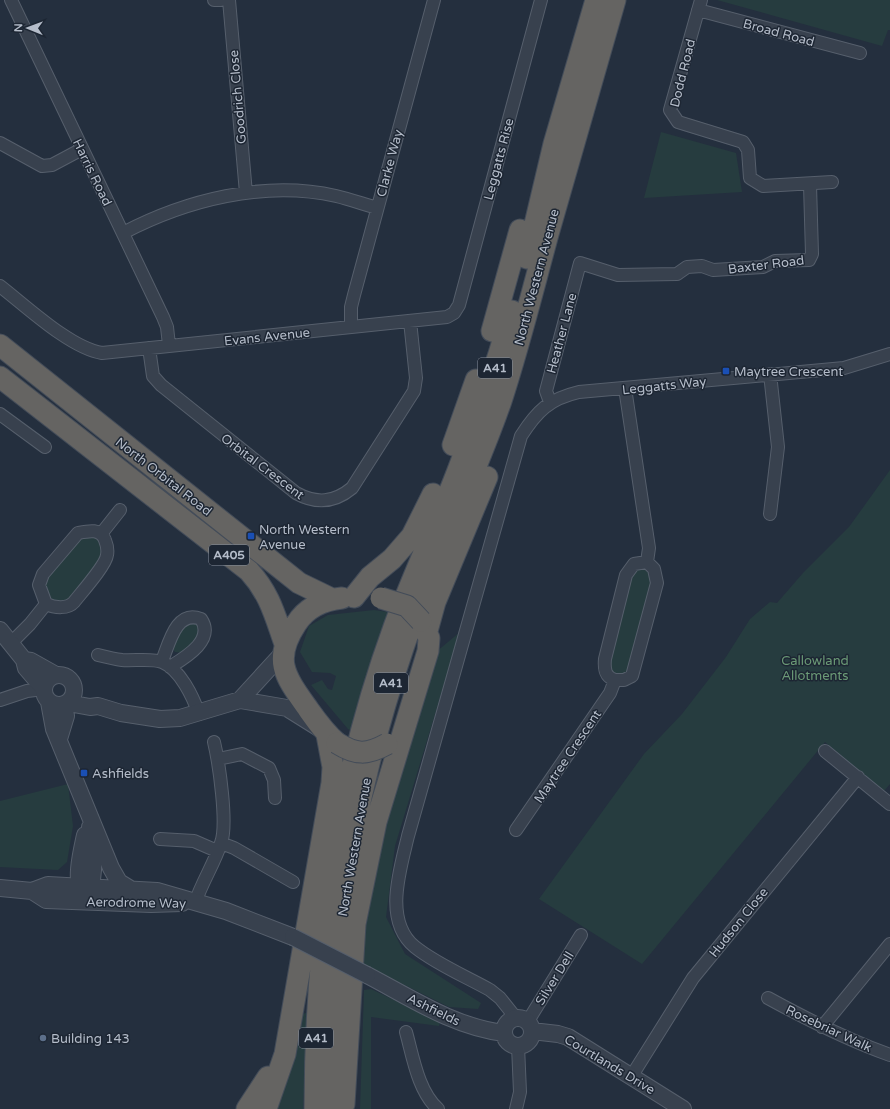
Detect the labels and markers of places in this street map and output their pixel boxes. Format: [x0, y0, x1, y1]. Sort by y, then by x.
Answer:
place label: Maytree Crescent [734, 364, 843, 380]
marker: Maytree Crescent [721, 366, 731, 376]
place label: North Western Avenue [259, 522, 350, 553]
marker: North Western Avenue [246, 531, 256, 541]
place label: Ashfields [92, 766, 149, 782]
marker: Ashfields [79, 768, 89, 778]
place label: Building 143 [51, 1031, 130, 1047]
marker: Building 143 [38, 1033, 48, 1043]

